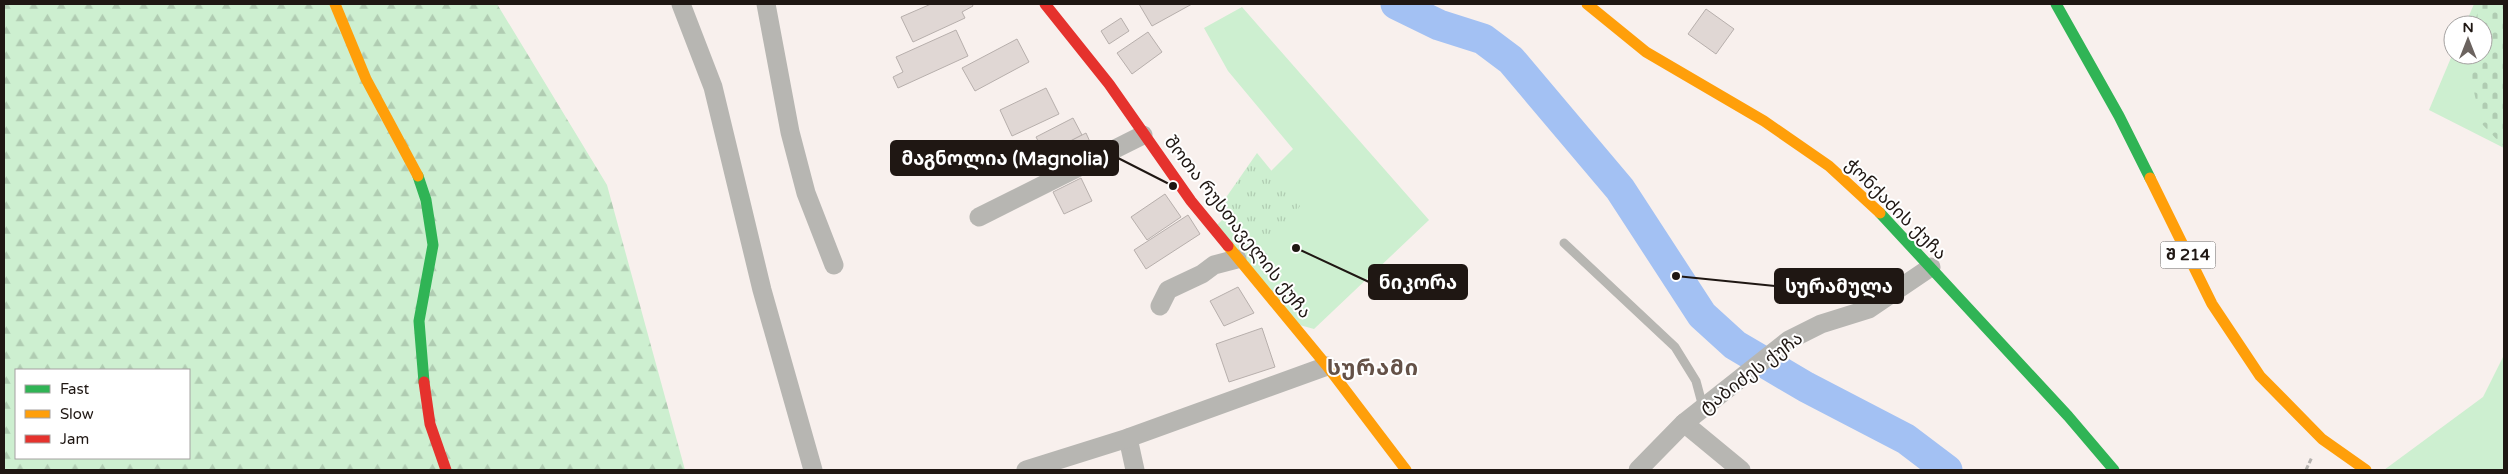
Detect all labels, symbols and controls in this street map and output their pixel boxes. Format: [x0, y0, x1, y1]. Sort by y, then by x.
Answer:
north arrow [2443, 15, 2493, 65]
text: N [2462, 19, 2474, 36]
street label: შოთა რუსთაველის ქუჩა [1160, 131, 1316, 323]
callout: მაგნოლია (Magnolia) [891, 141, 1118, 175]
text: მაგნოლია (Magnolia) [901, 148, 1109, 171]
street label: ჭონქაძის ქუჩა [1841, 154, 1951, 264]
road number: შ 214 [2160, 242, 2216, 268]
callout: ნიკორა [1369, 265, 1467, 299]
callout: სურამულა [1775, 269, 1903, 303]
text: ნიკორა [1379, 272, 1457, 294]
text: სურამულა [1785, 276, 1893, 298]
street label: ტაბიძეს ქუჩა [1695, 327, 1807, 419]
district label: სურამი [1327, 355, 1419, 381]
legend [15, 369, 190, 459]
text: Fast [60, 380, 90, 398]
text: Slow [60, 405, 94, 423]
text: Jam [60, 430, 89, 448]

